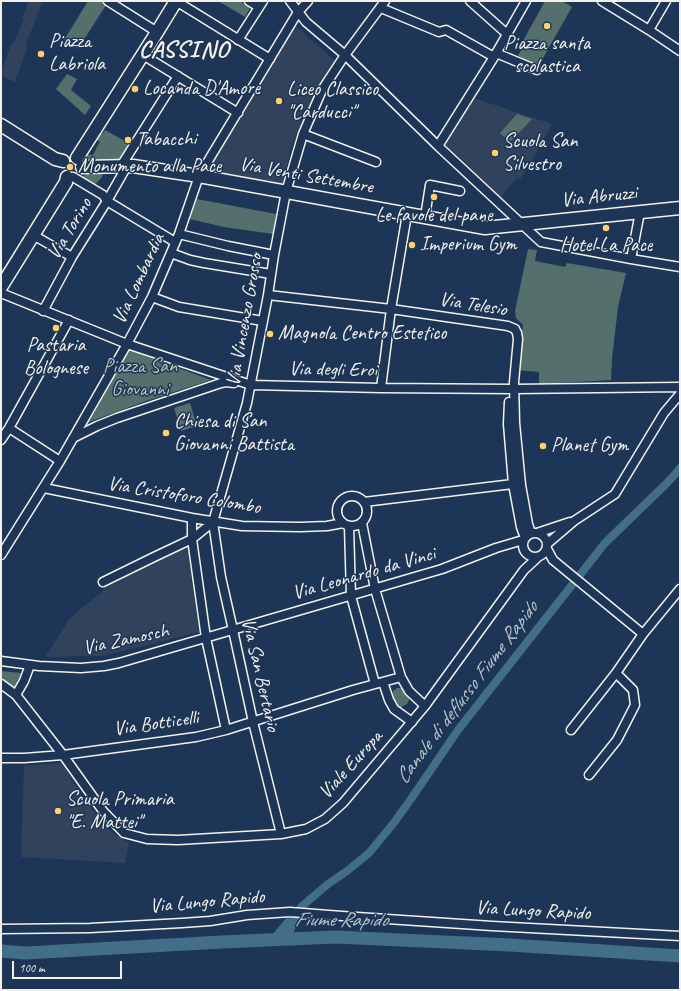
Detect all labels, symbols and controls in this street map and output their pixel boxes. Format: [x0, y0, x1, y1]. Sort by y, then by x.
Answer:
marker: Piazza santa scolastica [542, 21, 552, 31]
place label: Piazza Labriola [49, 30, 105, 77]
place label: Piazza santa scolastica [504, 32, 590, 79]
district label: CASSINO [139, 37, 229, 65]
marker: Piazza Labriola [36, 49, 46, 59]
place label: Locanda D'Amore [143, 77, 260, 101]
place label: Liceo Classico "Carducci" [287, 78, 378, 125]
marker: Locanda D'Amore [130, 84, 140, 94]
marker: Liceo Classico "Carducci" [274, 96, 284, 106]
place label: Tabacchi [136, 128, 196, 152]
place label: Scuola San Silvestro [503, 130, 578, 177]
marker: Tabacchi [123, 135, 133, 145]
marker: Scuola San Silvestro [490, 148, 500, 158]
street label: Via Venti Settembre [237, 152, 375, 200]
place label: Monumento alla Pace [78, 155, 221, 179]
marker: Monumento alla Pace [65, 162, 75, 172]
street label: Via Abruzzi [560, 181, 638, 213]
marker: Le favole del pane [429, 192, 439, 202]
street label: Via Torino [42, 194, 98, 264]
place label: Le favole del pane [376, 204, 492, 228]
marker: Hotel La Pace [601, 223, 611, 233]
street label: Via Lombardia [108, 230, 170, 328]
place label: Imperium Gym [420, 233, 516, 257]
place label: Hotel La Pace [560, 234, 652, 258]
marker: Imperium Gym [407, 240, 417, 250]
street label: Via Vincenzo Grosso [222, 252, 268, 388]
street label: Via Telesio [438, 288, 508, 322]
place label: Magnola Centro Estetico [278, 322, 446, 346]
marker: Pastaria Bolognese [51, 323, 61, 333]
marker: Magnola Centro Estetico [265, 329, 275, 339]
place label: Pastaria Bolognese [24, 334, 88, 381]
park label: Piazza San Giovanni [103, 355, 177, 402]
street label: Via degli Eroi [289, 357, 377, 383]
place label: Chiesa di San Giovanni Battista [174, 410, 294, 457]
marker: Chiesa di San Giovanni Battista [161, 428, 171, 438]
place label: Planet Gym [551, 434, 628, 458]
marker: Planet Gym [538, 441, 548, 451]
street label: Via Cristoforo Colombo [106, 472, 262, 520]
street label: Via Leonardo da Vinci [290, 542, 438, 606]
water label: Canale di deflusso Fiume Rapido [390, 597, 544, 789]
street label: Via San Bertario [235, 616, 285, 734]
street label: Via Zamosch [81, 619, 171, 661]
street label: Via Botticelli [112, 706, 200, 742]
street label: Viale Europa [314, 726, 388, 804]
place label: Scuola Primaria "E. Mattei" [66, 788, 174, 835]
marker: Scuola Primaria "E. Mattei" [53, 806, 63, 816]
street label: Via Lungo Rapido [149, 885, 265, 919]
street label: Via Lungo Rapido [475, 896, 591, 926]
water label: Fiume Rapido [295, 907, 387, 933]
scale bar [14, 953, 124, 979]
text: 100 m [19, 960, 45, 976]

